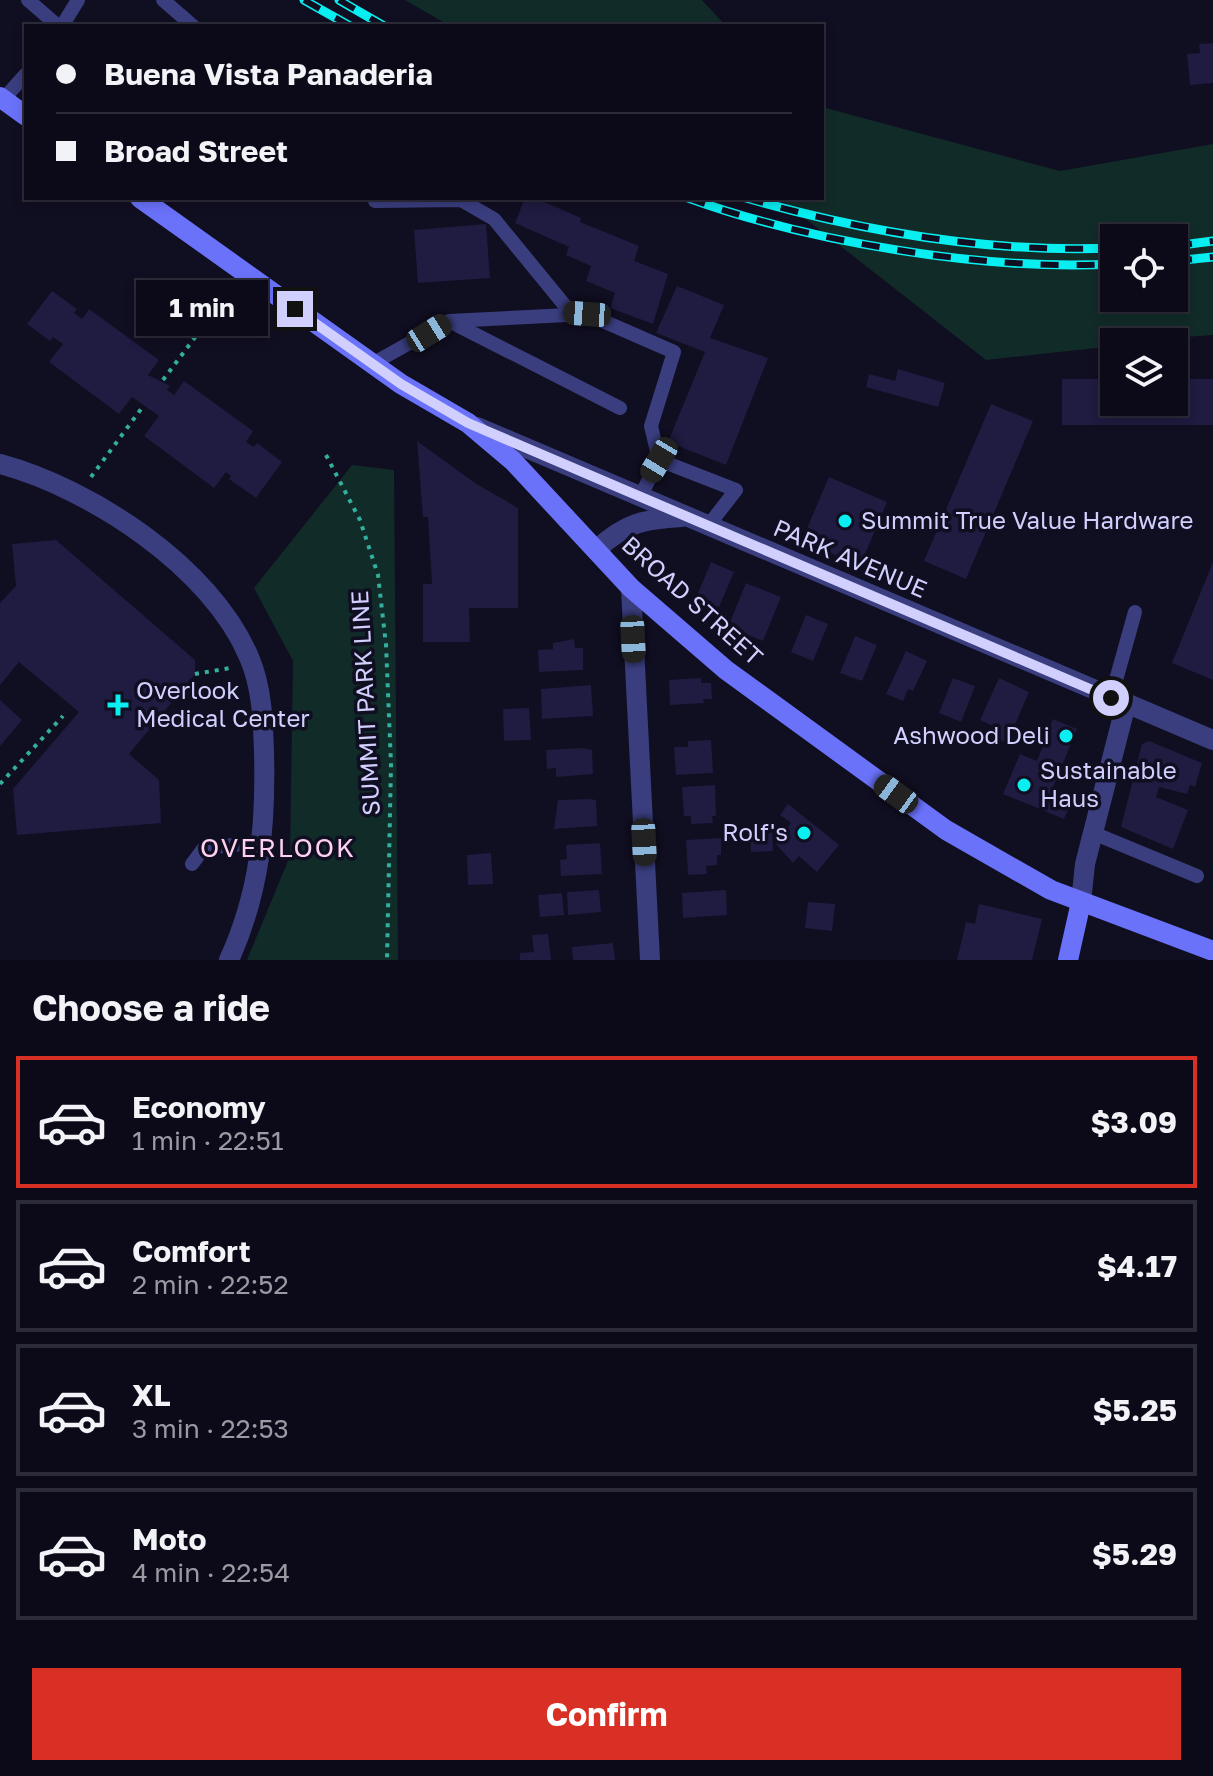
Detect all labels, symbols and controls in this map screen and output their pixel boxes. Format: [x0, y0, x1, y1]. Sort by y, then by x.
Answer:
text: Buena Vista Panaderia [104, 56, 433, 92]
text: Broad Street [104, 133, 288, 169]
map controls [1100, 224, 1188, 416]
button: locate [1100, 224, 1188, 312]
callout: 1 min [135, 281, 267, 337]
route end [277, 291, 313, 327]
text: 1 min [169, 292, 235, 323]
car [562, 300, 612, 328]
car [402, 310, 456, 356]
button: layers [1100, 328, 1188, 416]
car [636, 433, 682, 487]
place label: Summit True Value Hardware [861, 505, 1193, 534]
street label: PARK AVENUE [770, 512, 932, 603]
marker: Summit True Value Hardware [836, 512, 854, 530]
street label: BROAD STREET [617, 529, 769, 671]
street label: SUMMIT PARK LINE [344, 590, 385, 816]
car [620, 614, 646, 664]
place label: Overlook Medical Center [136, 675, 310, 732]
route start [1093, 680, 1129, 716]
marker: Overlook Medical Center [107, 694, 129, 716]
place label: Ashwood Deli [893, 720, 1050, 749]
marker: Ashwood Deli [1057, 727, 1075, 745]
place label: Sustainable Haus [1040, 755, 1177, 812]
car [870, 770, 922, 818]
marker: Sustainable Haus [1015, 776, 1033, 794]
car [631, 817, 657, 867]
place label: Rolf's [722, 817, 788, 846]
marker: Rolf's [795, 824, 813, 842]
district label: OVERLOOK [200, 832, 356, 863]
text: Choose a ride [32, 986, 270, 1029]
icon: car [36, 1086, 108, 1158]
text: Economy [132, 1089, 266, 1125]
text: $3.09 [1090, 1104, 1177, 1140]
text: 1 min · 22:51 [132, 1125, 284, 1156]
icon: car [36, 1230, 108, 1302]
text: Comfort [132, 1233, 251, 1269]
text: $4.17 [1097, 1248, 1177, 1284]
text: 2 min · 22:52 [132, 1269, 288, 1300]
icon: car [36, 1374, 108, 1446]
text: XL [132, 1377, 171, 1413]
text: $5.25 [1092, 1392, 1177, 1428]
text: 3 min · 22:53 [132, 1413, 289, 1444]
icon: car [36, 1518, 108, 1590]
text: Moto [132, 1521, 207, 1557]
text: $5.29 [1092, 1536, 1177, 1572]
text: 4 min · 22:54 [132, 1557, 290, 1588]
button: Confirm [32, 1668, 1181, 1760]

